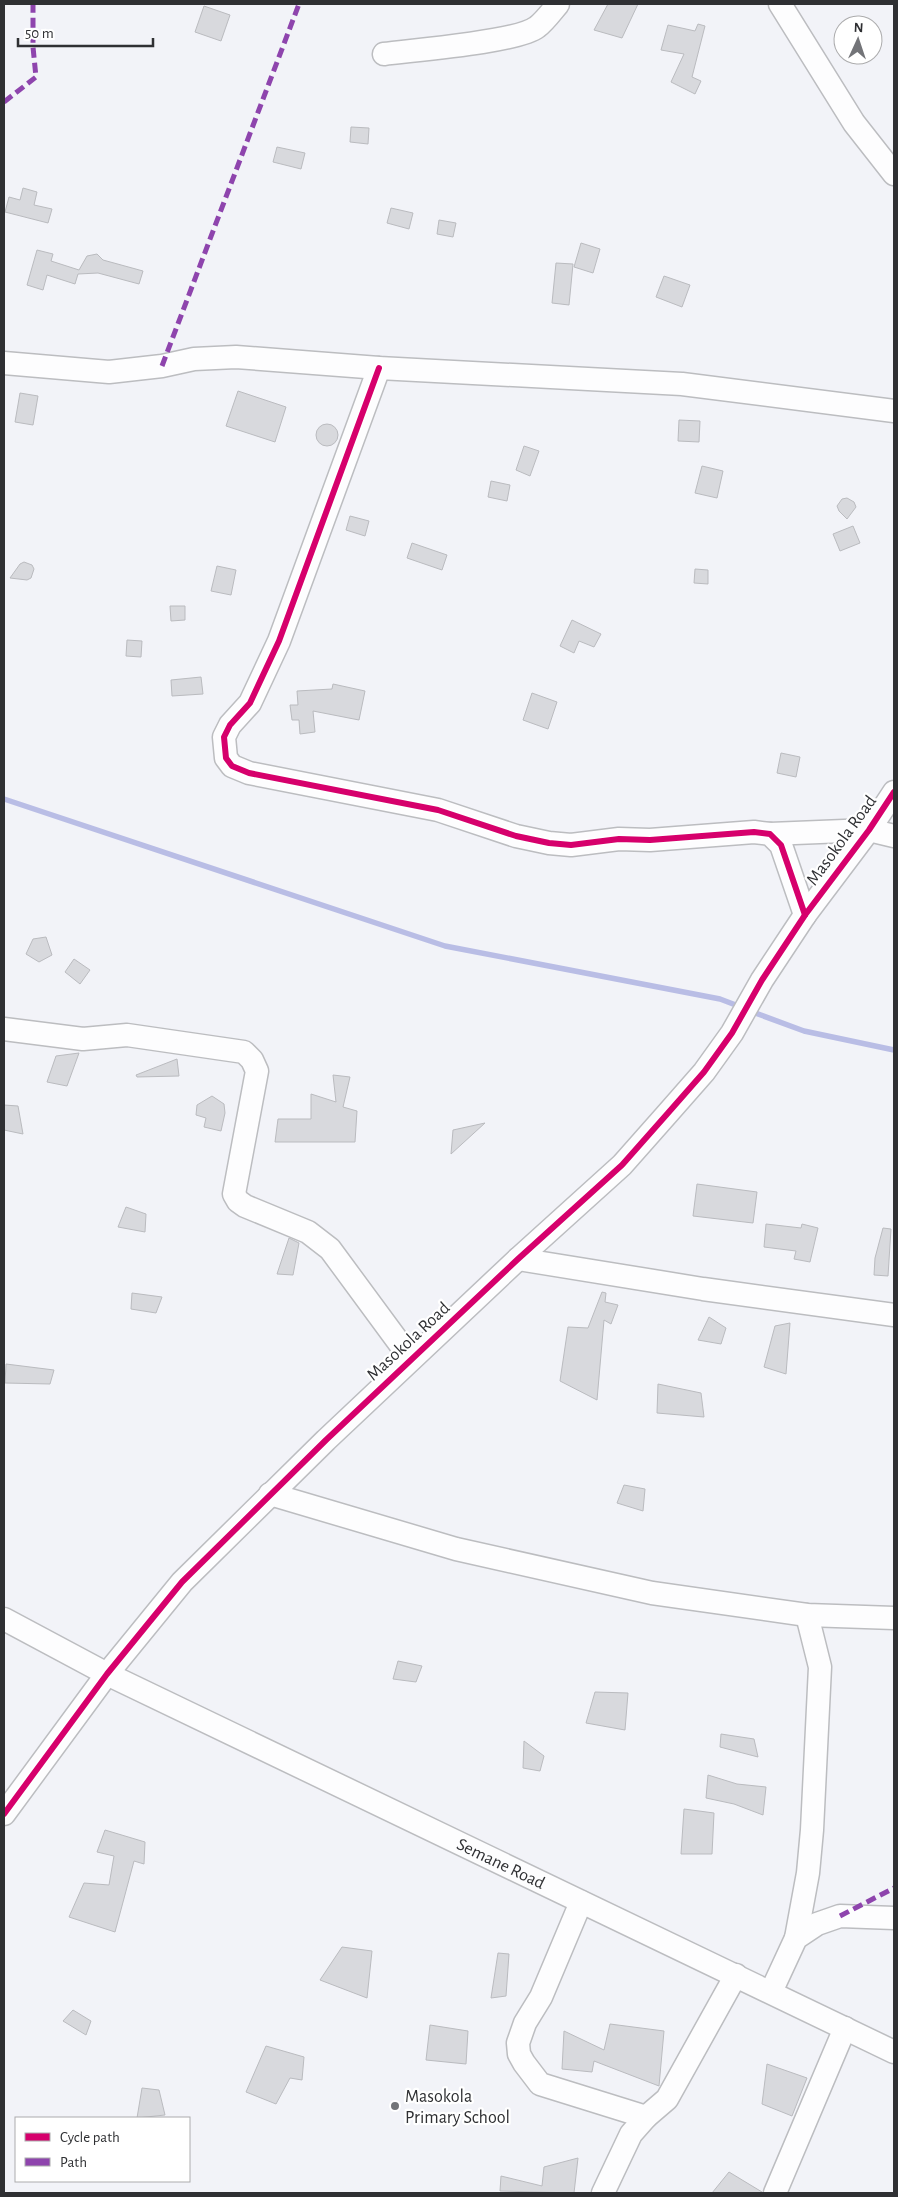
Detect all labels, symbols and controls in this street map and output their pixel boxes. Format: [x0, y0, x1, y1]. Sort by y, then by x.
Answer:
scale bar [18, 15, 152, 47]
north arrow [833, 15, 883, 65]
text: N [853, 21, 864, 35]
text: 50 m [25, 26, 54, 41]
street label: Masokola Road [803, 792, 880, 889]
street label: Masokola Road [364, 1299, 454, 1385]
street label: Semane Road [454, 1835, 548, 1893]
place label: Masokola Primary School [405, 2088, 510, 2127]
marker: Masokola Primary School [389, 2100, 401, 2112]
legend [15, 2117, 190, 2182]
text: Cycle path [60, 2130, 120, 2145]
text: Path [60, 2155, 87, 2170]

